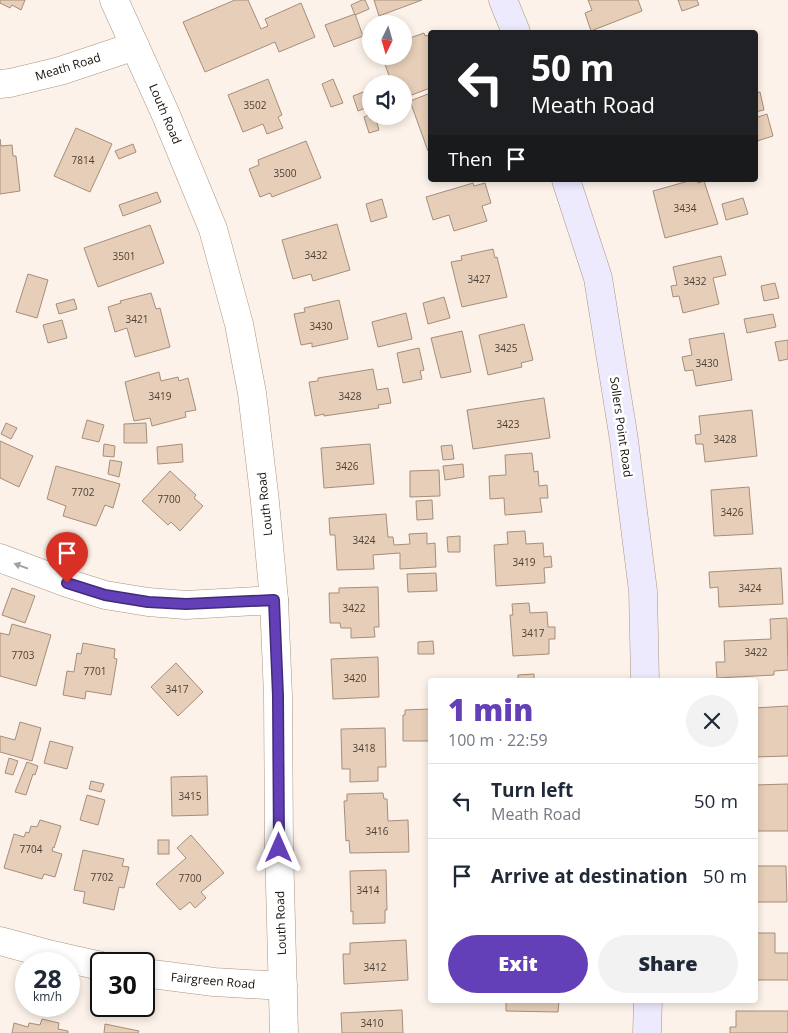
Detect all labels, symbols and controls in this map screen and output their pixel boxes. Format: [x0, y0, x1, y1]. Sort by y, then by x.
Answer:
north arrow [362, 15, 412, 65]
map controls [362, 15, 412, 125]
text: 50 m [531, 44, 614, 91]
street label: Meath Road [33, 49, 103, 85]
icon: left [448, 50, 513, 115]
button: sound [362, 75, 412, 125]
street label: Louth Road [145, 81, 186, 147]
text: Meath Road [531, 89, 655, 119]
house number: 3502 [244, 98, 267, 112]
icon: arrive [502, 145, 530, 173]
text: Then [448, 146, 492, 172]
house number: 7814 [72, 153, 95, 167]
house number: 3500 [274, 166, 297, 180]
house number: 3434 [674, 201, 697, 215]
house number: 3432 [305, 248, 328, 262]
house number: 3501 [113, 249, 135, 263]
house number: 3427 [468, 272, 491, 286]
house number: 3432 [684, 274, 707, 288]
house number: 3421 [126, 312, 148, 326]
house number: 3430 [310, 319, 333, 333]
house number: 3425 [495, 341, 518, 355]
house number: 3430 [696, 356, 719, 370]
street label: Sollers Point Road [606, 376, 637, 478]
house number: 3419 [149, 389, 172, 403]
house number: 3428 [339, 389, 362, 403]
house number: 3423 [497, 417, 520, 431]
house number: 3428 [714, 432, 737, 446]
house number: 3426 [336, 459, 359, 473]
street label: Louth Road [253, 471, 276, 537]
house number: 7702 [72, 485, 95, 499]
house number: 7700 [158, 492, 181, 506]
house number: 3426 [721, 505, 744, 519]
pin [46, 532, 88, 583]
house number: 3424 [353, 533, 376, 547]
icon: arrive [53, 539, 81, 567]
house number: 3419 [513, 555, 536, 569]
one-way arrow [13, 562, 28, 570]
house number: 3424 [739, 581, 762, 595]
house number: 3422 [343, 601, 366, 615]
house number: 3417 [522, 626, 545, 640]
house number: 3422 [745, 645, 768, 659]
house number: 7703 [12, 648, 35, 662]
house number: 7701 [84, 664, 106, 678]
house number: 3420 [344, 671, 367, 685]
house number: 3417 [166, 682, 189, 696]
text: 1 min [448, 689, 533, 730]
button: close [686, 695, 738, 747]
text: 100 m · 22:59 [448, 729, 548, 751]
house number: 3418 [353, 741, 376, 755]
text: Turn left [491, 777, 573, 803]
icon: left [448, 787, 476, 815]
text: 50 m [694, 788, 738, 814]
house number: 3415 [179, 789, 202, 803]
text: Meath Road [491, 803, 581, 825]
position arrow [252, 821, 304, 873]
house number: 3416 [366, 824, 389, 838]
house number: 7704 [20, 842, 43, 856]
icon: arrive [448, 862, 476, 890]
text: Arrive at destination [491, 863, 688, 889]
text: 50 m [703, 863, 747, 889]
house number: 7702 [91, 870, 114, 884]
house number: 7700 [179, 871, 202, 885]
house number: 3414 [357, 883, 380, 897]
street label: Louth Road [271, 891, 290, 955]
button: Exit [448, 935, 588, 993]
button: Share [598, 935, 738, 993]
speed limit sign: 30 [90, 952, 155, 1017]
house number: 3412 [364, 960, 387, 974]
text: 28 [33, 961, 62, 995]
street label: Fairgreen Road [170, 968, 256, 993]
text: km/h [33, 988, 62, 1005]
house number: 3410 [361, 1016, 384, 1030]

